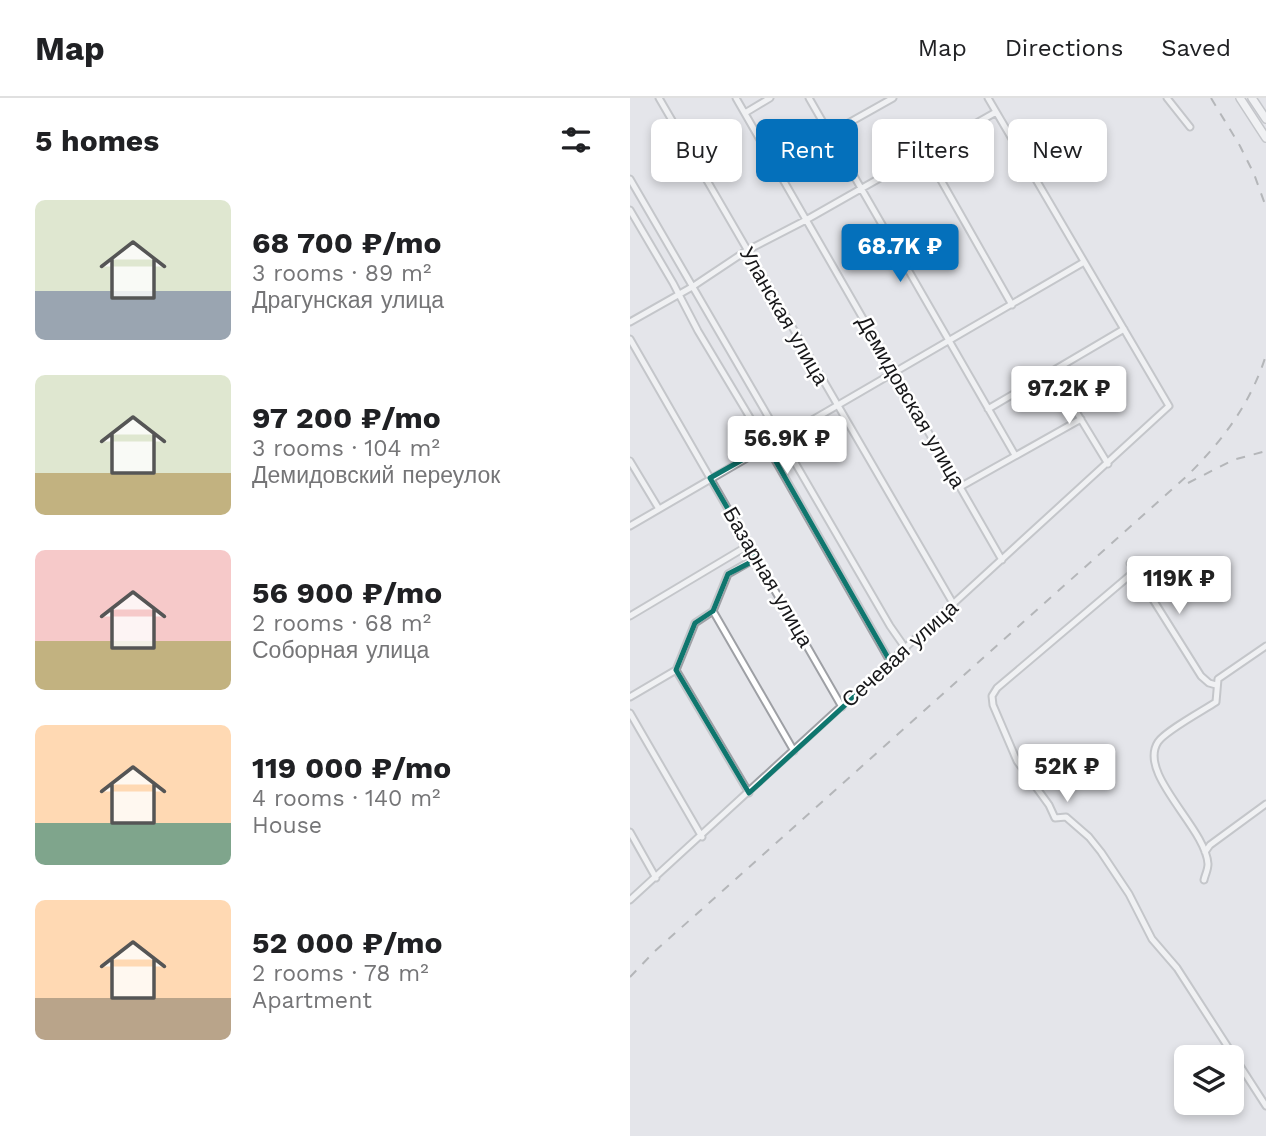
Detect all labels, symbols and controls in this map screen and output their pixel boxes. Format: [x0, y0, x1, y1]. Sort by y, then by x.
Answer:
text: Map [35, 29, 105, 68]
text: Map [918, 34, 967, 62]
text: Directions [1005, 34, 1123, 62]
text: Saved [1161, 34, 1231, 62]
chip: Buy [651, 119, 742, 182]
chip: Rent [756, 119, 858, 182]
chip: Filters [872, 119, 994, 182]
chip: New [1008, 119, 1107, 182]
icon: filters [557, 121, 595, 159]
text: 5 homes [35, 123, 159, 158]
text: 68 700 ₽/mo [252, 225, 442, 260]
pin: 68.7K ₽ [835, 225, 965, 284]
icon: home [91, 228, 175, 312]
text: 68.7K ₽ [858, 233, 942, 260]
street label: Уланская улица [735, 242, 834, 390]
text: 3 rooms · 89 m² [252, 260, 431, 287]
text: Драгунская улица [252, 287, 444, 314]
street label: Демидовская улица [852, 311, 971, 493]
pin: 97.2K ₽ [1004, 366, 1134, 426]
text: 97.2K ₽ [1027, 375, 1111, 402]
text: 97 200 ₽/mo [252, 400, 441, 435]
icon: home [91, 403, 175, 487]
pin: 56.9K ₽ [722, 416, 852, 476]
text: 56.9K ₽ [744, 425, 830, 452]
text: 3 rooms · 104 m² [252, 435, 440, 462]
text: Демидовский переулок [252, 462, 500, 489]
street label: Базарная улица [718, 502, 819, 652]
pin: 119K ₽ [1122, 556, 1236, 616]
text: 119K ₽ [1143, 565, 1215, 592]
text: 56 900 ₽/mo [252, 575, 442, 610]
icon: home [91, 578, 175, 662]
street label: Сечевая улица [836, 595, 963, 712]
text: 2 rooms · 68 m² [252, 610, 431, 637]
text: Соборная улица [252, 637, 429, 664]
pin: 52K ₽ [1018, 744, 1116, 804]
text: 119 000 ₽/mo [252, 750, 451, 785]
icon: home [91, 753, 175, 837]
text: 52K ₽ [1034, 753, 1100, 780]
text: 4 rooms · 140 m² [252, 785, 440, 812]
text: House [252, 812, 322, 839]
text: 52 000 ₽/mo [252, 925, 442, 960]
icon: home [91, 928, 175, 1012]
text: 2 rooms · 78 m² [252, 960, 429, 987]
text: Apartment [252, 987, 372, 1014]
map controls [1174, 1045, 1244, 1115]
button: layers [1174, 1045, 1244, 1115]

